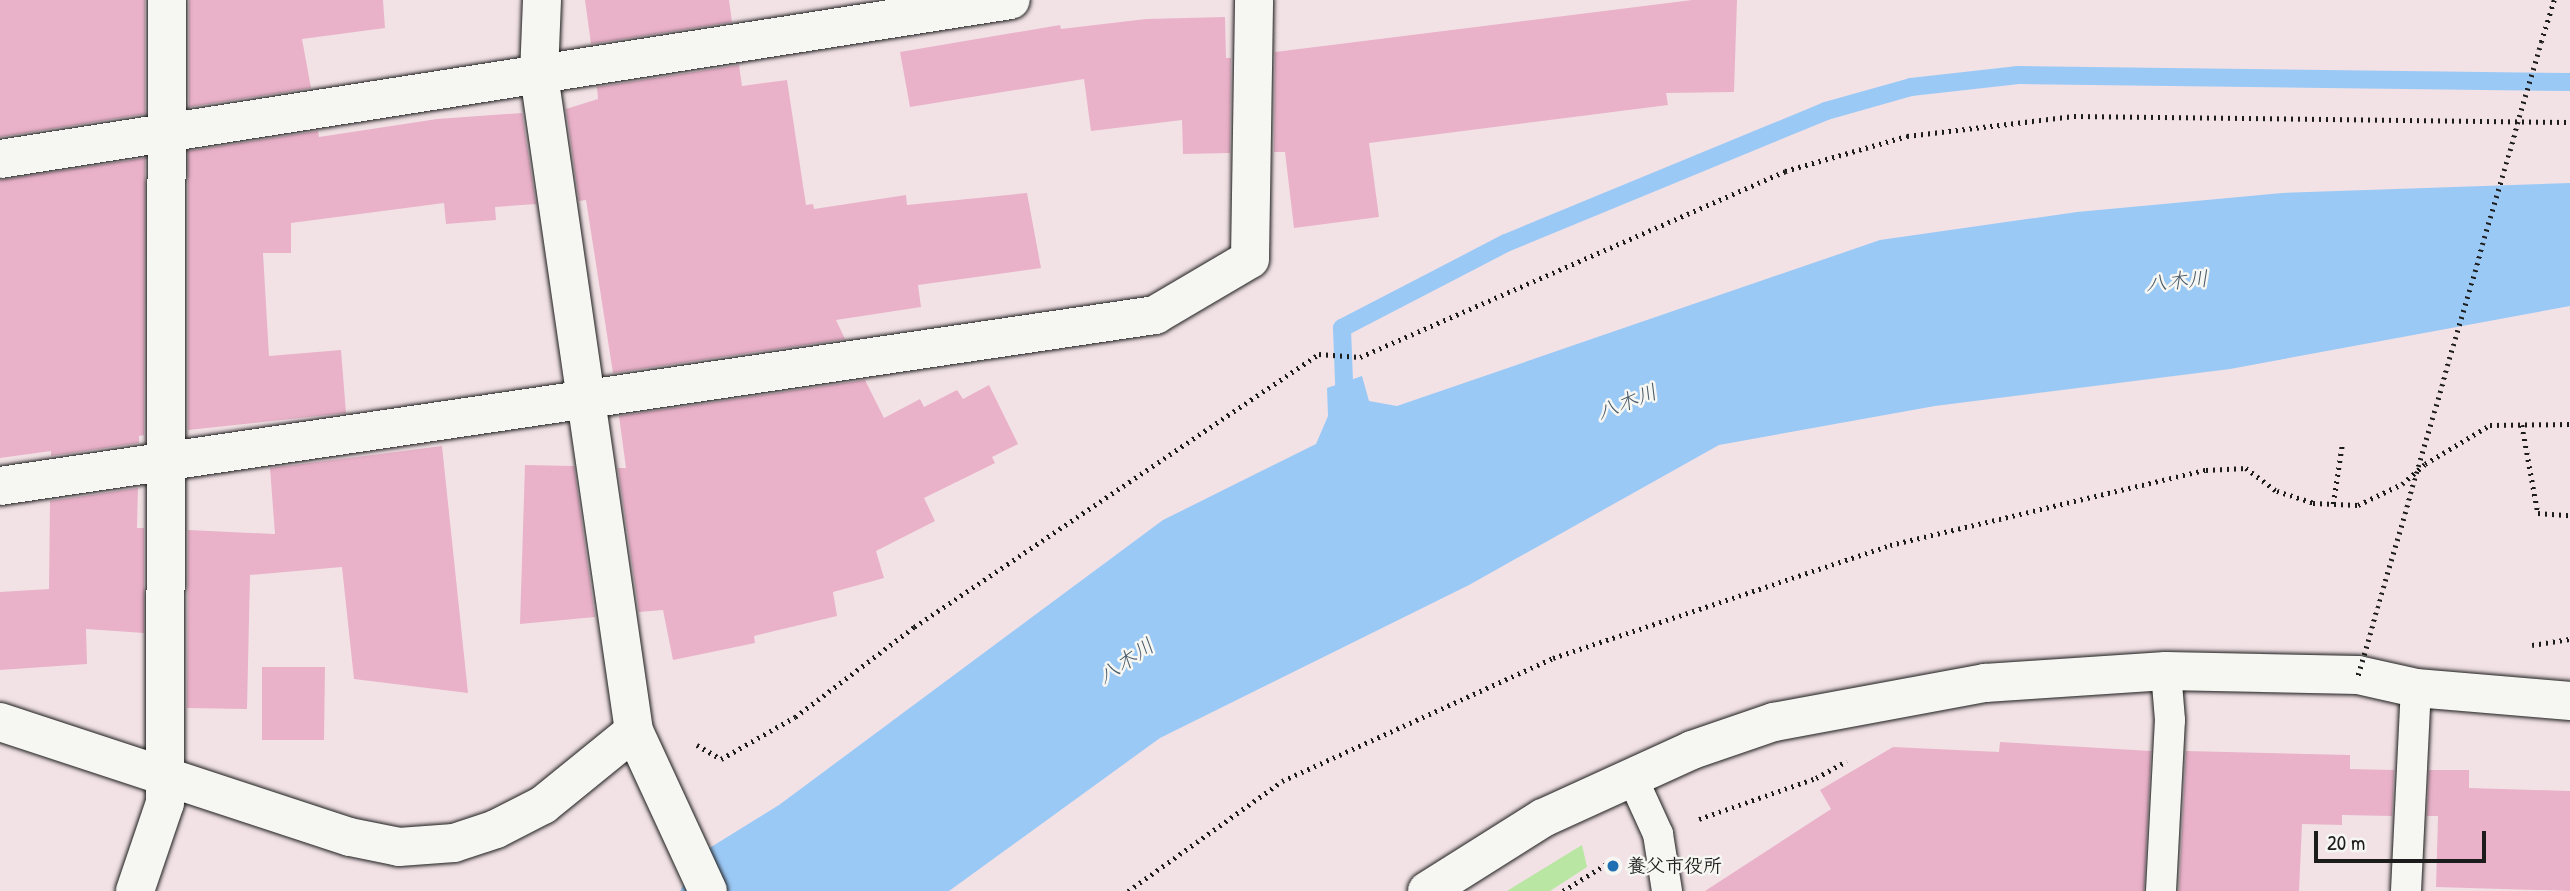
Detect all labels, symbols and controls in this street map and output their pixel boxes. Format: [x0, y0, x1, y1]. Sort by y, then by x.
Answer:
water label: 八木川 [2145, 266, 2209, 296]
water label: 八木川 [1593, 379, 1661, 425]
water label: 八木川 [1093, 633, 1159, 689]
scale bar [2318, 818, 2490, 862]
text: 20 m [2327, 828, 2365, 857]
place label: 養父市役所 [1627, 855, 1722, 877]
marker: 養父市役所 [1605, 858, 1621, 874]

